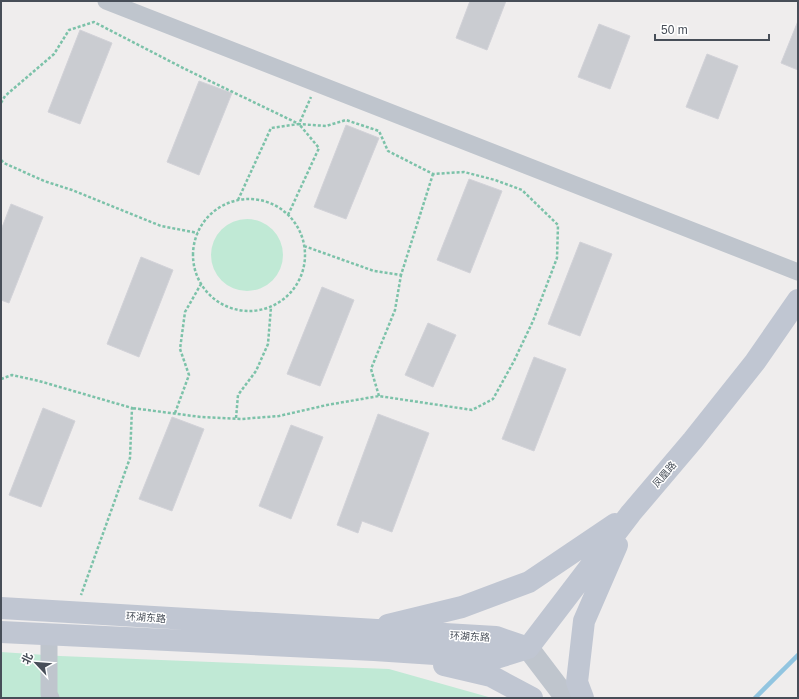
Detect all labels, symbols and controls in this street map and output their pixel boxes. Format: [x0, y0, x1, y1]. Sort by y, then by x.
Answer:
scale bar [655, 16, 769, 42]
text: 50 m [661, 23, 688, 37]
street label: 凤凰路 [650, 459, 678, 489]
street label: 环湖东路 [126, 611, 166, 624]
street label: 环湖东路 [450, 630, 490, 643]
north arrow [16, 643, 56, 683]
text: 北 [19, 651, 35, 666]

